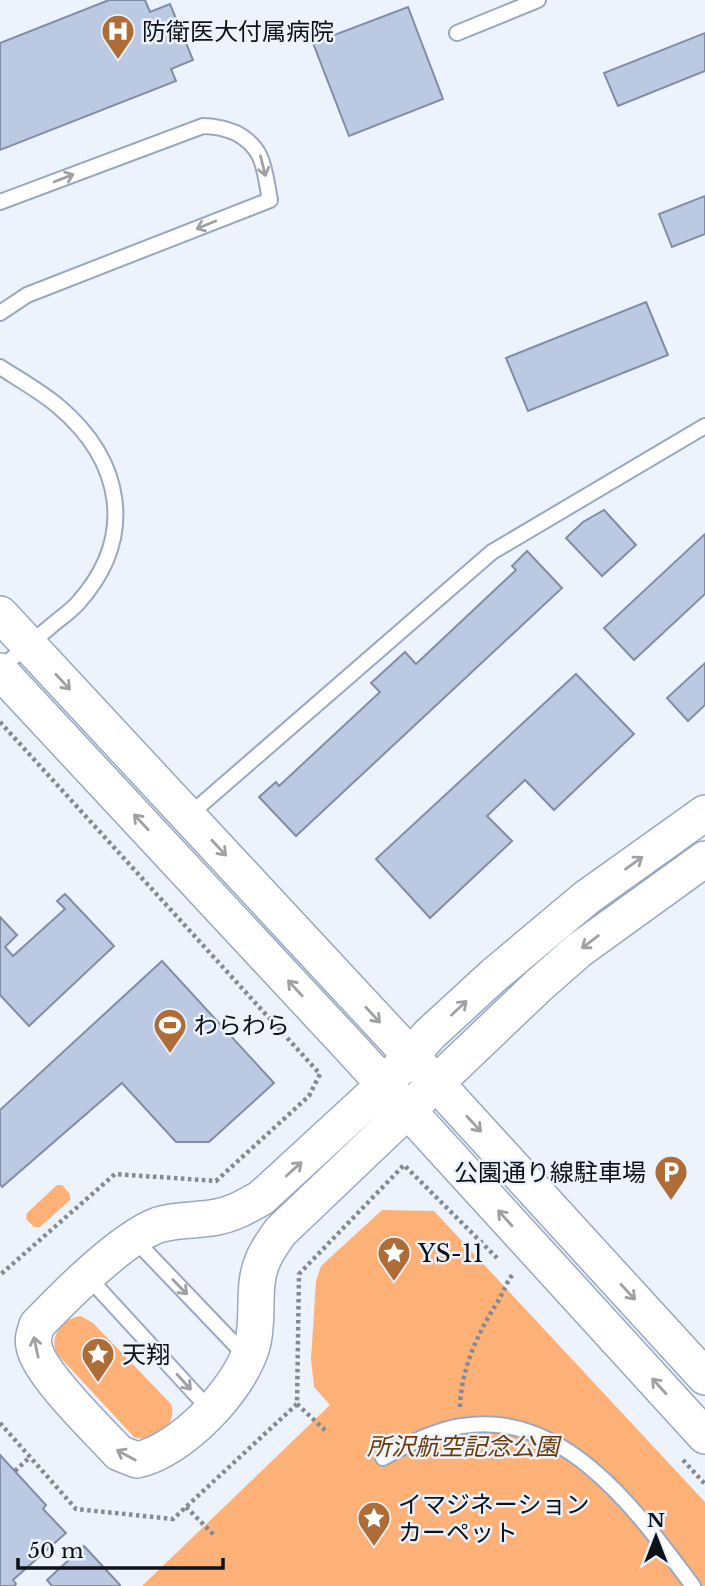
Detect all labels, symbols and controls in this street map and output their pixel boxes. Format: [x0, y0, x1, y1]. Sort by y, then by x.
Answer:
hospital icon: 防衛医大付属病院 [99, 12, 137, 61]
place label: 防衛医大付属病院 [142, 17, 334, 46]
one-way arrow [257, 154, 270, 176]
one-way arrow [52, 171, 74, 183]
one-way arrow [196, 219, 218, 232]
one-way arrow [55, 673, 72, 690]
one-way arrow [132, 814, 149, 831]
one-way arrow [210, 839, 227, 856]
one-way arrow [624, 856, 643, 870]
one-way arrow [581, 934, 600, 949]
one-way arrow [287, 980, 304, 997]
one-way arrow [450, 999, 467, 1016]
sports icon: わらわら [151, 1006, 189, 1055]
one-way arrow [365, 1006, 381, 1024]
place label: わらわら [194, 1011, 290, 1040]
one-way arrow [465, 1115, 482, 1132]
parking icon: 公園通り線駐車場 [652, 1153, 690, 1202]
place label: 公園通り線駐車場 [454, 1158, 646, 1187]
one-way arrow [285, 1161, 302, 1178]
one-way arrow [497, 1210, 514, 1227]
place icon: YS-11 [375, 1234, 413, 1283]
place label: YS-11 [417, 1239, 483, 1268]
one-way arrow [172, 1278, 189, 1295]
one-way arrow [619, 1283, 636, 1300]
place icon: 天翔 [79, 1335, 117, 1384]
one-way arrow [29, 1337, 42, 1359]
place label: 天翔 [122, 1340, 170, 1369]
one-way arrow [175, 1373, 192, 1390]
one-way arrow [651, 1377, 667, 1395]
park label: 所沢航空記念公園 [367, 1432, 562, 1461]
one-way arrow [117, 1447, 137, 1461]
place label: イマジネーション カーペット [398, 1490, 590, 1547]
place icon: イマジネーション カーペット [355, 1499, 393, 1548]
north arrow [621, 1502, 691, 1572]
text: N [647, 1509, 665, 1532]
scale bar [18, 1526, 222, 1570]
text: 50 m [28, 1538, 84, 1564]

